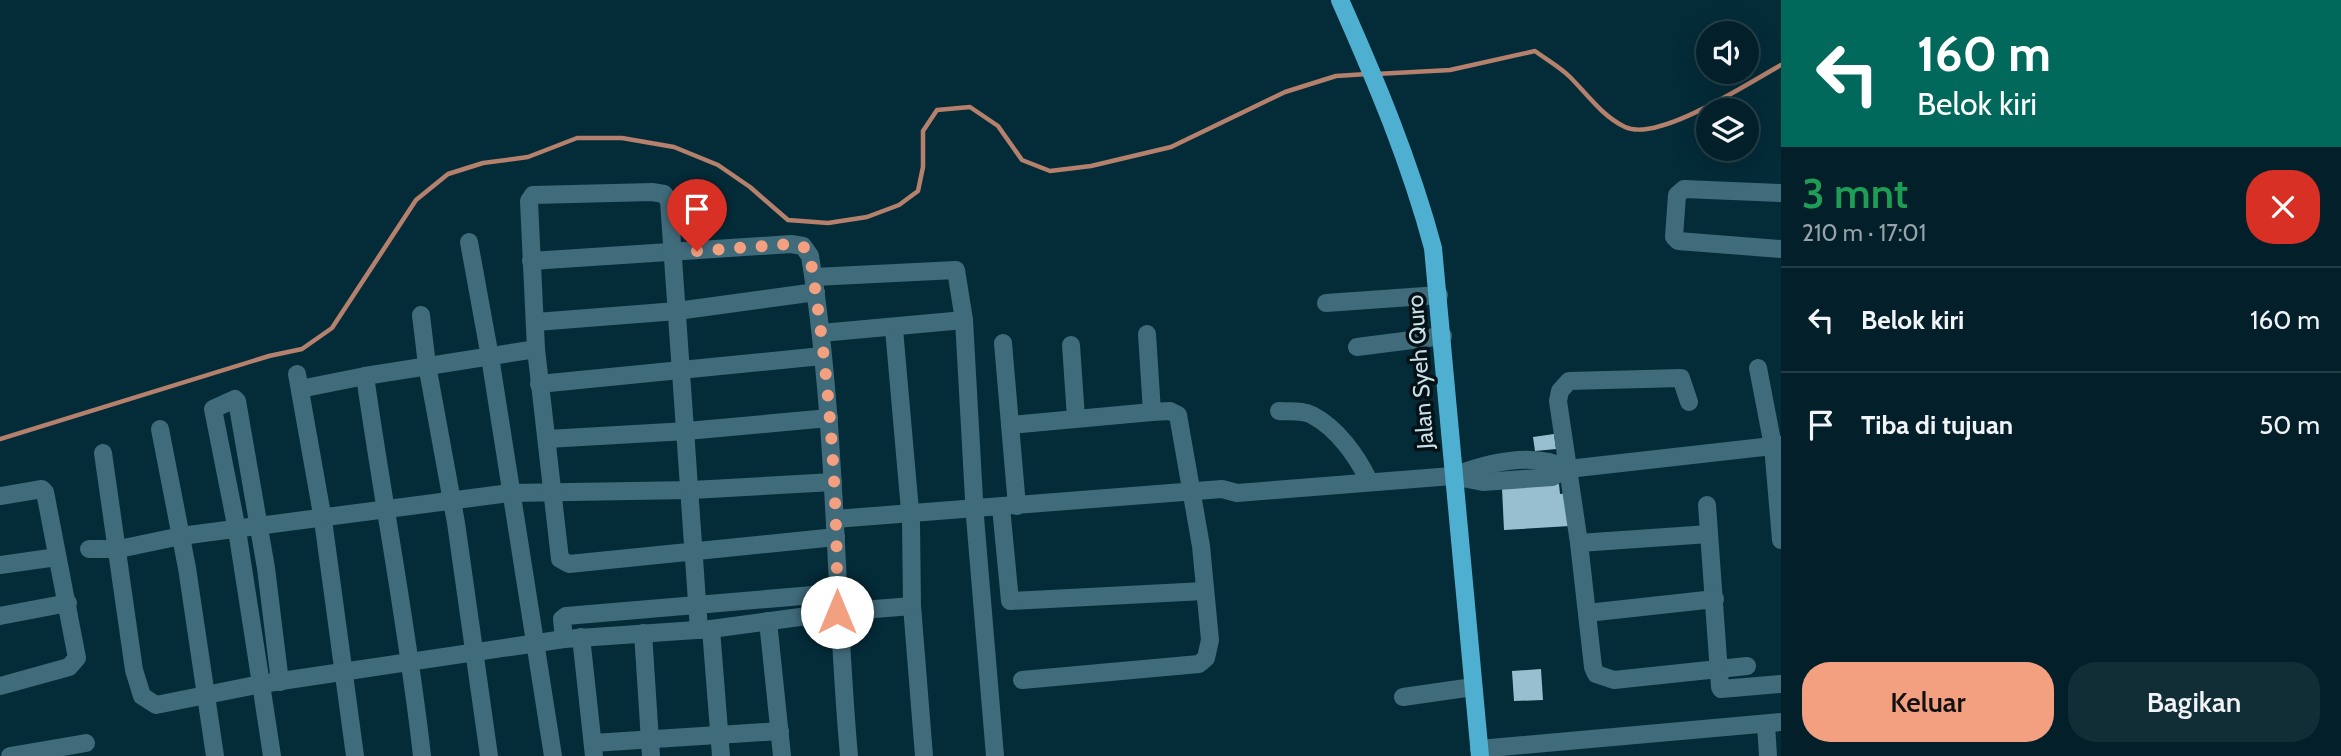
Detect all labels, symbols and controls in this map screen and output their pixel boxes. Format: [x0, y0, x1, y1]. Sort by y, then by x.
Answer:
map controls [1696, 21, 1759, 161]
button: sound [1696, 21, 1759, 84]
text: 160 m [1917, 24, 2051, 83]
icon: left [1802, 28, 1893, 119]
text: Belok kiri [1917, 84, 2037, 123]
button: layers [1696, 98, 1759, 161]
text: 3 mnt [1802, 167, 1908, 219]
button: close [2246, 170, 2320, 244]
pin [667, 179, 727, 251]
icon: arrive [678, 190, 716, 228]
text: 210 m · 17:01 [1802, 219, 1926, 247]
street label: Jalan Syeh Quro [1401, 294, 1439, 451]
icon: left [1802, 301, 1840, 339]
text: Belok kiri [1861, 304, 1964, 336]
text: 160 m [2250, 304, 2320, 336]
icon: arrive [1802, 406, 1840, 444]
text: Tiba di tujuan [1861, 409, 2013, 441]
text: 50 m [2259, 409, 2320, 441]
position arrow [800, 575, 874, 649]
button: Keluar [1802, 662, 2054, 742]
button: Bagikan [2068, 662, 2320, 742]

